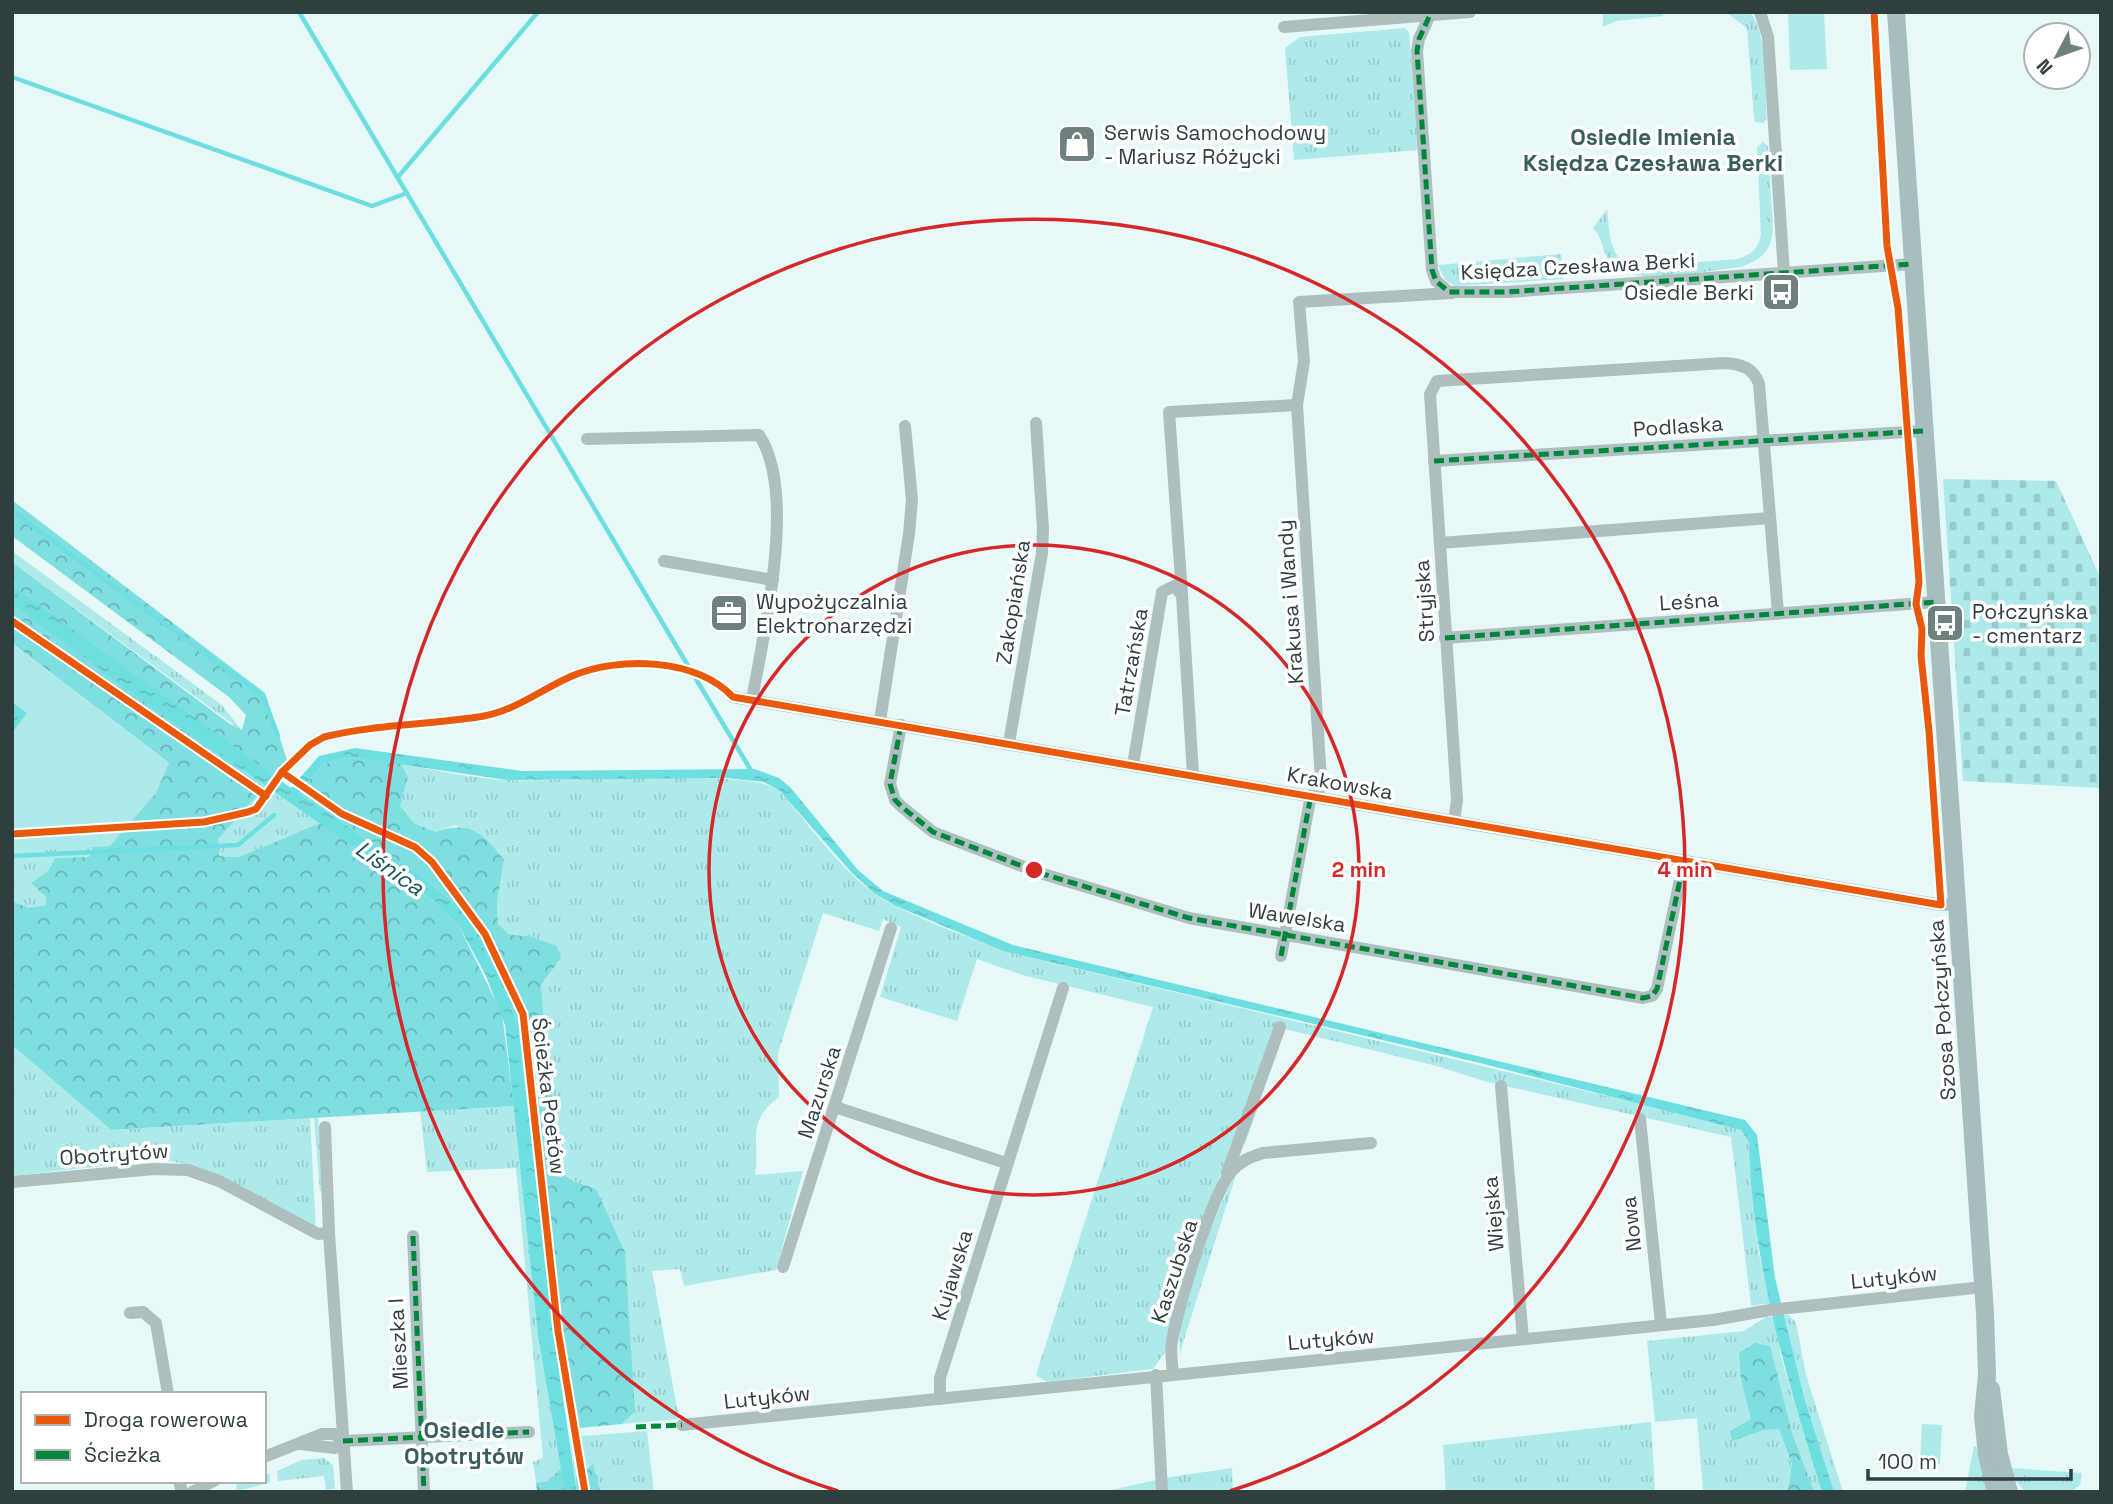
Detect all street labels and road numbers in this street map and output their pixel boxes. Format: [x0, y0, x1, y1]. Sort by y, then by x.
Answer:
street label: Księdza Czesława Berki [1460, 246, 1696, 286]
street label: Podlaska [1632, 409, 1724, 443]
street label: Krakusa i Wandy [1271, 519, 1309, 685]
street label: Zakopiańska [990, 538, 1036, 666]
street label: Stryjska [1408, 559, 1440, 643]
street label: Leśna [1658, 585, 1720, 617]
street label: Tatrzańska [1108, 606, 1154, 718]
street label: Krakowska [1285, 760, 1395, 806]
street label: Wawelska [1246, 896, 1348, 938]
street label: Szosa Połczyńska [1922, 919, 1962, 1101]
street label: Ścieżka Poetów [526, 1016, 572, 1176]
street label: Mazurska [791, 1042, 847, 1142]
street label: Obotrytów [58, 1137, 170, 1171]
street label: Wiejska [1476, 1175, 1510, 1253]
street label: Nowa [1615, 1195, 1647, 1253]
street label: Kaszubska [1145, 1216, 1203, 1326]
street label: Kujawska [925, 1226, 979, 1324]
street label: Lutyków [1849, 1259, 1939, 1295]
street label: Mieszka I [382, 1298, 414, 1390]
street label: Lutyków [1286, 1322, 1376, 1356]
street label: Lutyków [722, 1379, 812, 1415]

